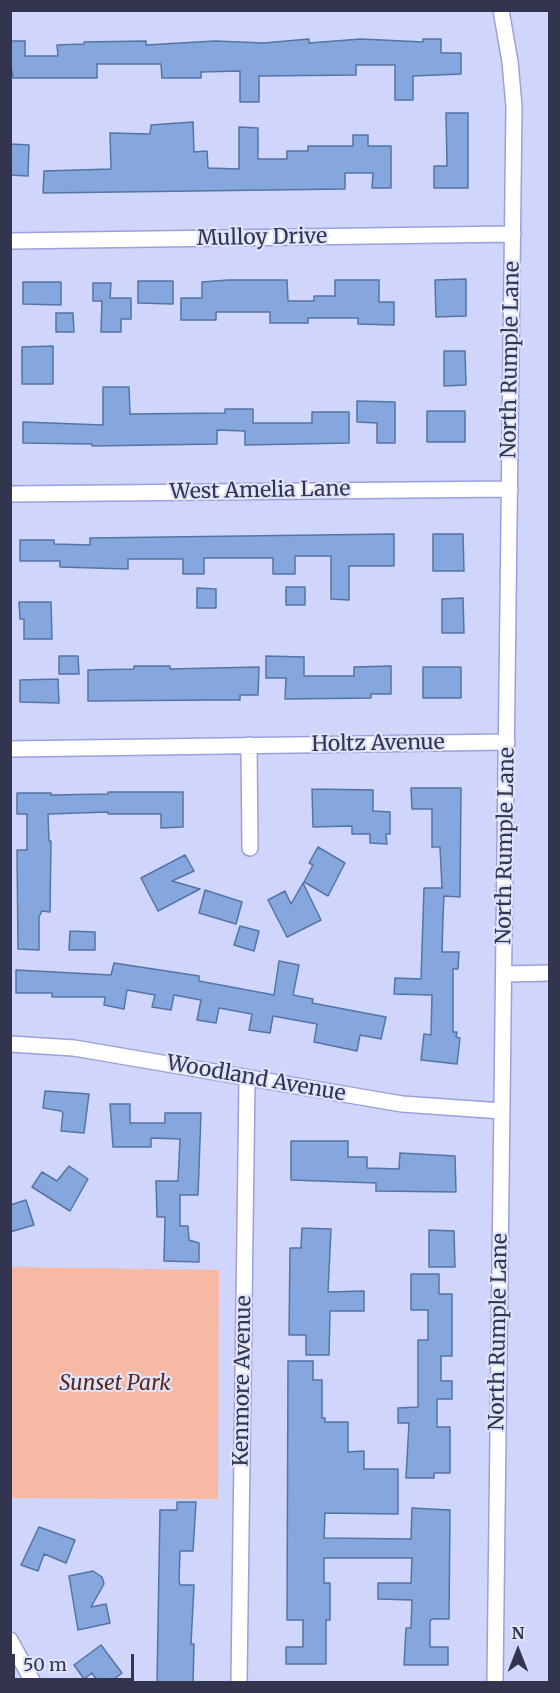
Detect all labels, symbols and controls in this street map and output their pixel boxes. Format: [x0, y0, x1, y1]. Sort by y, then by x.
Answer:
street label: Mulloy Drive [197, 224, 327, 252]
street label: North Rumple Lane [497, 261, 525, 459]
street label: West Amelia Lane [170, 477, 350, 505]
street label: Holtz Avenue [311, 730, 445, 758]
street label: North Rumple Lane [492, 747, 520, 945]
street label: Woodland Avenue [165, 1051, 347, 1107]
street label: North Rumple Lane [485, 1233, 513, 1431]
street label: Kenmore Avenue [229, 1295, 257, 1467]
park label: Sunset Park [59, 1371, 171, 1397]
north arrow [488, 1621, 548, 1681]
text: N [512, 1623, 524, 1643]
scale bar [15, 1642, 136, 1680]
text: 50 m [23, 1653, 67, 1676]

